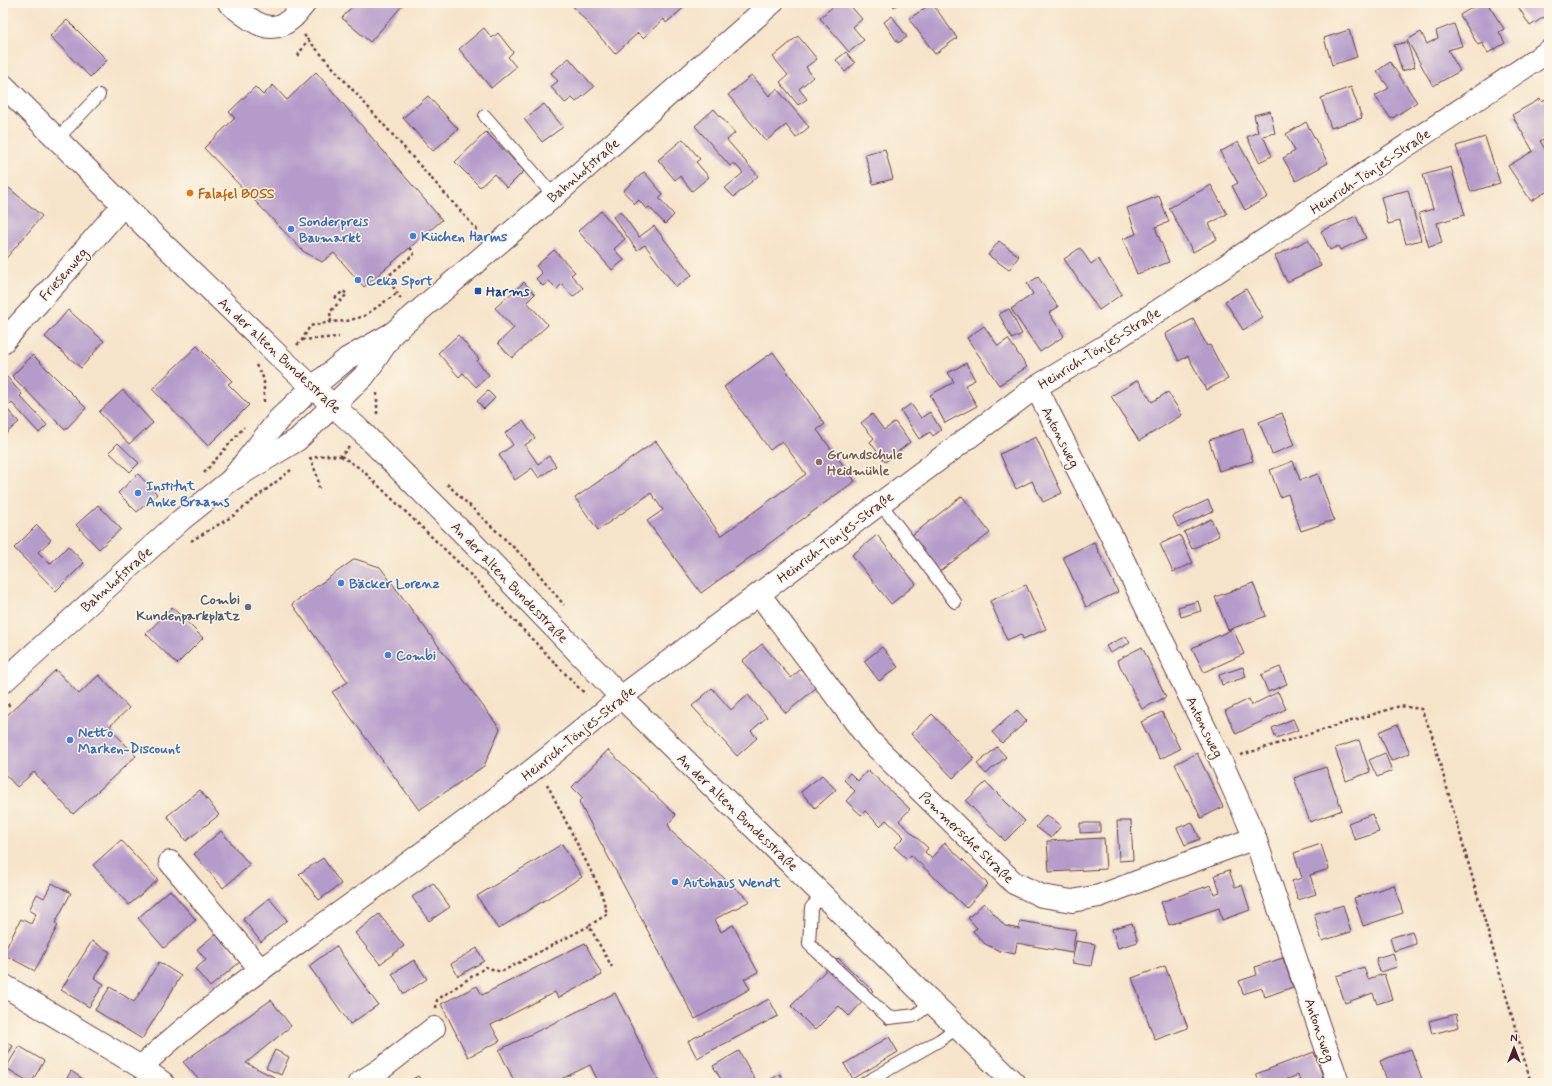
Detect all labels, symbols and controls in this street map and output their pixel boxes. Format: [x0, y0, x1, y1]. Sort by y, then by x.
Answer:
street label: Heinrich-Tönjes-Straße [1307, 125, 1434, 219]
street label: Bahnhofstraße [544, 134, 624, 207]
place label: Falafel BOSS [198, 185, 275, 203]
marker: Falafel BOSS [185, 188, 195, 198]
place label: Sonderpreis Baumarkt [299, 213, 369, 247]
marker: Sonderpreis Baumarkt [286, 224, 296, 234]
place label: Küchen Harms [421, 228, 508, 246]
marker: Küchen Harms [408, 231, 418, 241]
street label: Friesenweg [36, 244, 93, 306]
place label: Ceka Sport [366, 272, 433, 290]
marker: Ceka Sport [353, 275, 363, 285]
place label: Harms [486, 283, 530, 301]
marker: Harms [473, 286, 483, 296]
street label: An der alten Bundesstraße [214, 294, 345, 418]
street label: Heinrich-Tönjes-Straße [1035, 304, 1164, 394]
street label: Antonsweg [1036, 404, 1083, 472]
place label: Grundschule Heidmühle [827, 446, 903, 480]
marker: Grundschule Heidmühle [814, 457, 824, 467]
place label: Institut Anke Braams [146, 477, 230, 511]
marker: Institut Anke Braams [133, 488, 143, 498]
street label: Heinrich-Tönjes-Straße [774, 488, 898, 588]
street label: An der alten Bundesstraße [447, 518, 572, 647]
street label: Bahnhofstraße [77, 543, 156, 617]
place label: Bäcker Lorenz [349, 575, 440, 593]
marker: Bäcker Lorenz [336, 578, 346, 588]
place label: Combi Kundenparkplatz [136, 591, 240, 625]
marker: Combi Kundenparkplatz [243, 602, 253, 612]
place label: Combi [396, 647, 436, 665]
marker: Combi [383, 650, 393, 660]
street label: Heinrich-Tönjes-Straße [518, 682, 639, 785]
street label: Antonsweg [1181, 694, 1227, 762]
place label: Netto Marken-Discount [78, 724, 181, 758]
marker: Netto Marken-Discount [65, 735, 75, 745]
street label: An der alten Bundesstraße [673, 750, 802, 876]
street label: Pommersche Straße [915, 788, 1018, 888]
place label: Autohaus Wendt [683, 874, 781, 892]
marker: Autohaus Wendt [670, 877, 680, 887]
street label: Antonsweg [1299, 996, 1338, 1065]
north arrow [1494, 1028, 1534, 1068]
text: N [1510, 1032, 1518, 1046]

